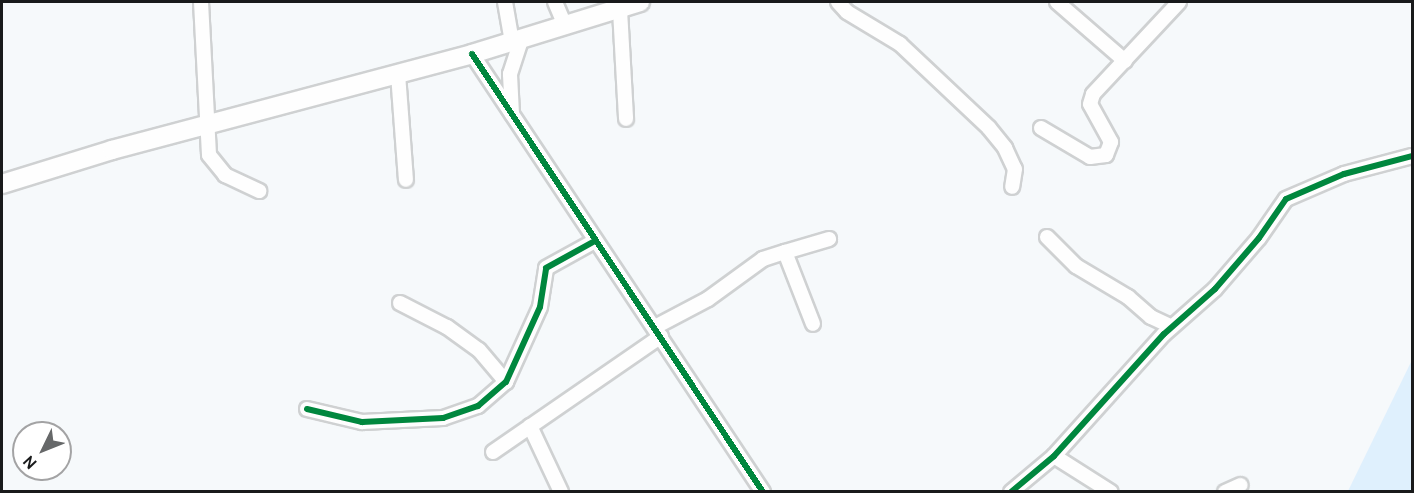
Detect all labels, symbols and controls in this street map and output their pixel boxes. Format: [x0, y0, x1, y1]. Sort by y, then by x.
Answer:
north arrow [12, 421, 72, 481]
text: N [19, 452, 41, 473]

